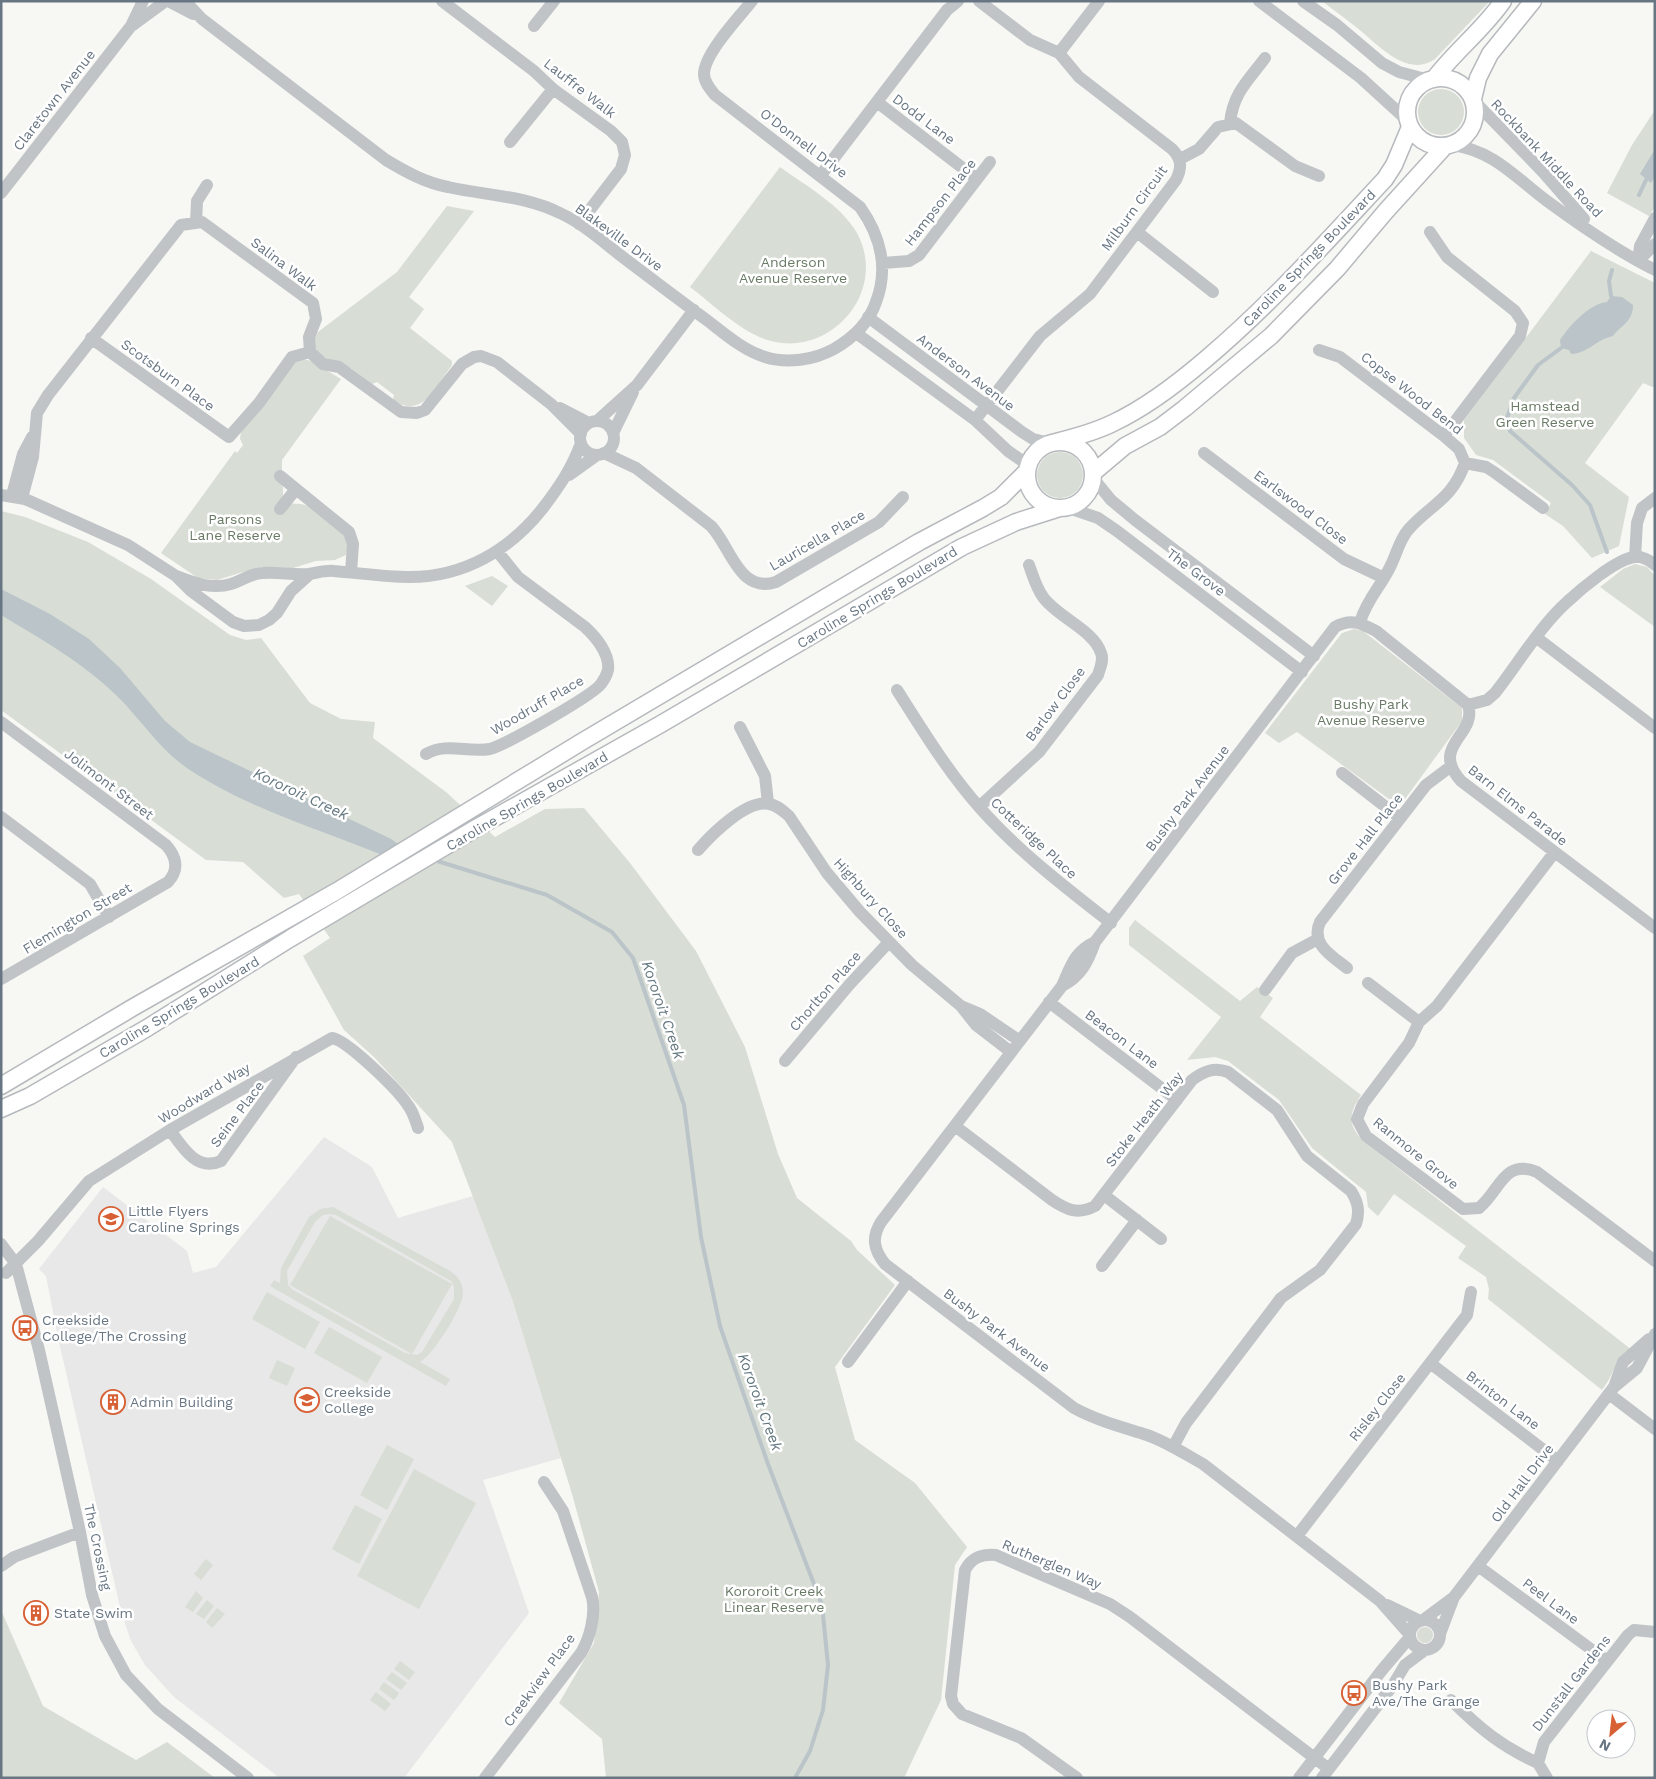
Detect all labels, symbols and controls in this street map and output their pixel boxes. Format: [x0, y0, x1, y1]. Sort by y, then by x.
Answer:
street label: Claretown Avenue [10, 46, 98, 154]
street label: Lauffre Walk [541, 55, 619, 121]
street label: Dodd Lane [890, 90, 958, 148]
street label: Rockbank Middle Road [1488, 96, 1606, 220]
street label: O'Donnell Drive [757, 105, 851, 181]
street label: Hampson Place [901, 155, 979, 249]
street label: Milburn Circuit [1098, 162, 1170, 254]
street label: Caroline Springs Boulevard [1239, 186, 1379, 330]
street label: Blakeville Drive [572, 200, 666, 274]
street label: Salina Walk [248, 234, 320, 294]
park label: Anderson Avenue Reserve [739, 254, 847, 286]
street label: Anderson Avenue [914, 330, 1018, 414]
street label: Scotsburn Place [118, 336, 218, 414]
street label: Copse Wood Bend [1358, 348, 1466, 438]
park label: Hamstead Green Reserve [1496, 398, 1594, 430]
street label: Earlswood Close [1251, 466, 1351, 548]
street label: Lauricella Place [766, 506, 868, 574]
park label: Parsons Lane Reserve [189, 511, 281, 543]
street label: Caroline Springs Boulevard [794, 543, 960, 651]
street label: The Grove [1164, 545, 1228, 599]
street label: Barlow Close [1022, 664, 1088, 744]
street label: Woodruff Place [488, 672, 586, 738]
park label: Bushy Park Avenue Reserve [1317, 696, 1425, 728]
street label: Bushy Park Avenue [1142, 742, 1232, 854]
street label: Jolimont Street [61, 745, 157, 823]
street label: Caroline Springs Boulevard [443, 748, 611, 854]
street label: Barn Elms Parade [1465, 761, 1571, 849]
water label: Kororoit Creek [251, 764, 352, 824]
street label: Grove Hall Place [1324, 790, 1406, 888]
street label: Cotteridge Place [988, 794, 1080, 882]
street label: Highbury Close [831, 855, 911, 941]
street label: Flemington Street [20, 879, 134, 957]
street label: Chorlton Place [786, 948, 864, 1034]
street label: Caroline Springs Boulevard [96, 953, 262, 1061]
water label: Kororoit Creek [638, 958, 689, 1062]
street label: Beacon Lane [1082, 1006, 1162, 1072]
street label: Woodward Way [155, 1059, 254, 1127]
street label: Stoke Heath Way [1102, 1068, 1187, 1170]
street label: Seine Place [207, 1078, 267, 1150]
street label: Ranmore Grove [1370, 1114, 1462, 1192]
place label: Little Flyers Caroline Springs [128, 1203, 240, 1235]
school or university icon: Little Flyers Caroline Springs [98, 1206, 124, 1232]
street label: Bushy Park Avenue [941, 1285, 1053, 1375]
place label: Creekside College/The Crossing [42, 1312, 187, 1344]
bus stop icon: Creekside College/The Crossing [12, 1315, 38, 1341]
water label: Kororoit Creek [734, 1351, 786, 1454]
street label: Brinton Lane [1463, 1367, 1543, 1433]
street label: Risley Close [1346, 1370, 1408, 1444]
place label: Creekside College [324, 1384, 391, 1416]
school or university icon: Creekside College [294, 1387, 320, 1413]
building icon: Admin Building [100, 1389, 126, 1415]
place label: Admin Building [130, 1394, 233, 1410]
street label: Old Hall Drive [1487, 1441, 1557, 1525]
street label: The Crossing [81, 1502, 115, 1592]
street label: Rutherglen Way [1000, 1536, 1105, 1592]
street label: Peel Lane [1520, 1575, 1582, 1627]
park label: Kororoit Creek Linear Reserve [724, 1583, 824, 1615]
building icon: State Swim [23, 1600, 49, 1626]
place label: State Swim [54, 1605, 133, 1621]
street label: Creekview Place [500, 1630, 578, 1730]
street label: Dunstall Gardens [1528, 1632, 1614, 1734]
place label: Bushy Park Ave/The Grange [1372, 1677, 1480, 1709]
bus stop icon: Bushy Park Ave/The Grange [1341, 1680, 1367, 1706]
north arrow [1586, 1709, 1636, 1759]
text: N [1597, 1736, 1613, 1755]

